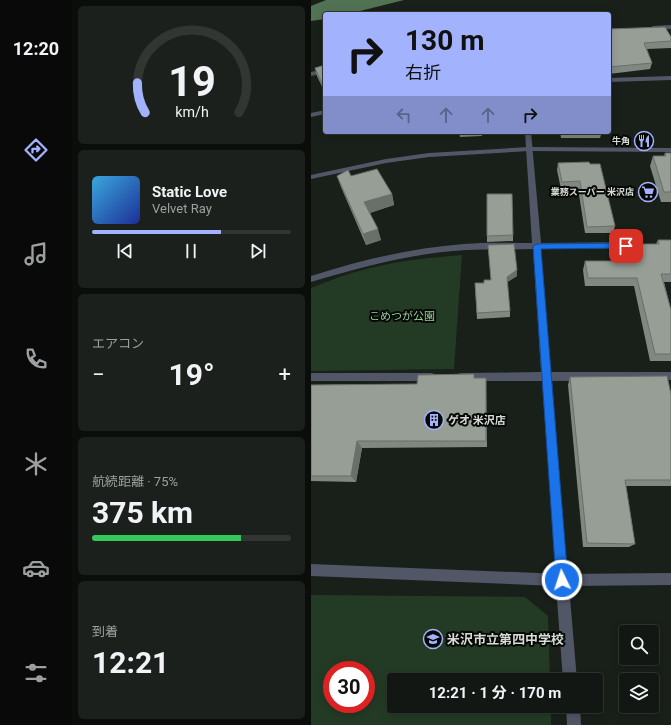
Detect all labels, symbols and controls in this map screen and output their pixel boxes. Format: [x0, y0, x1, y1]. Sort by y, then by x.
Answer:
text: 130 m [405, 24, 484, 57]
icon: right [339, 28, 391, 80]
text: 12:20 [13, 38, 59, 59]
text: 19 [168, 57, 215, 106]
text: 右折 [405, 62, 441, 83]
text: km/h [175, 103, 208, 119]
icon: left [393, 104, 415, 126]
icon: ahead [435, 104, 457, 126]
icon: ahead [477, 104, 499, 126]
icon: right [519, 104, 541, 126]
restaurant icon: 牛角 [633, 130, 655, 152]
icon: directions [22, 136, 50, 164]
place label: 牛角 [612, 136, 630, 146]
supermarket icon: 業務スーパー 米沢店 [637, 181, 659, 203]
text: Static Love [152, 183, 227, 201]
place label: 業務スーパー 米沢店 [551, 187, 634, 197]
text: Velvet Ray [152, 201, 212, 216]
pin [609, 229, 643, 263]
icon: arrive [615, 235, 637, 257]
icon: music [22, 240, 50, 268]
icon: previous [114, 240, 136, 262]
icon: pause [180, 240, 202, 262]
icon: next [247, 240, 269, 262]
park label: こめつが公園 [369, 310, 435, 323]
text: エアコン [92, 336, 144, 351]
icon: phone [22, 345, 50, 373]
text: 19° [168, 357, 215, 392]
text: − [92, 362, 105, 387]
text: + [279, 362, 291, 387]
building icon: ゲオ 米沢店 [423, 409, 445, 431]
place label: ゲオ 米沢店 [448, 414, 506, 427]
icon: climate [22, 450, 50, 478]
text: 航続距離 · 75% [92, 474, 178, 489]
text: 375 km [92, 495, 193, 530]
icon: car [22, 554, 50, 582]
position arrow [541, 559, 583, 601]
text: 到着 [92, 624, 118, 639]
map controls [619, 625, 659, 713]
button: search [619, 625, 659, 665]
school or university icon: 米沢市立第四中学校 [422, 628, 444, 650]
place label: 米沢市立第四中学校 [447, 632, 564, 647]
text: 12:21 [92, 645, 169, 680]
icon: filters [22, 659, 50, 687]
speed limit sign: 30 [323, 661, 375, 713]
button: layers [619, 673, 659, 713]
text: 12:21 · 1 分 · 170 m [429, 684, 561, 702]

